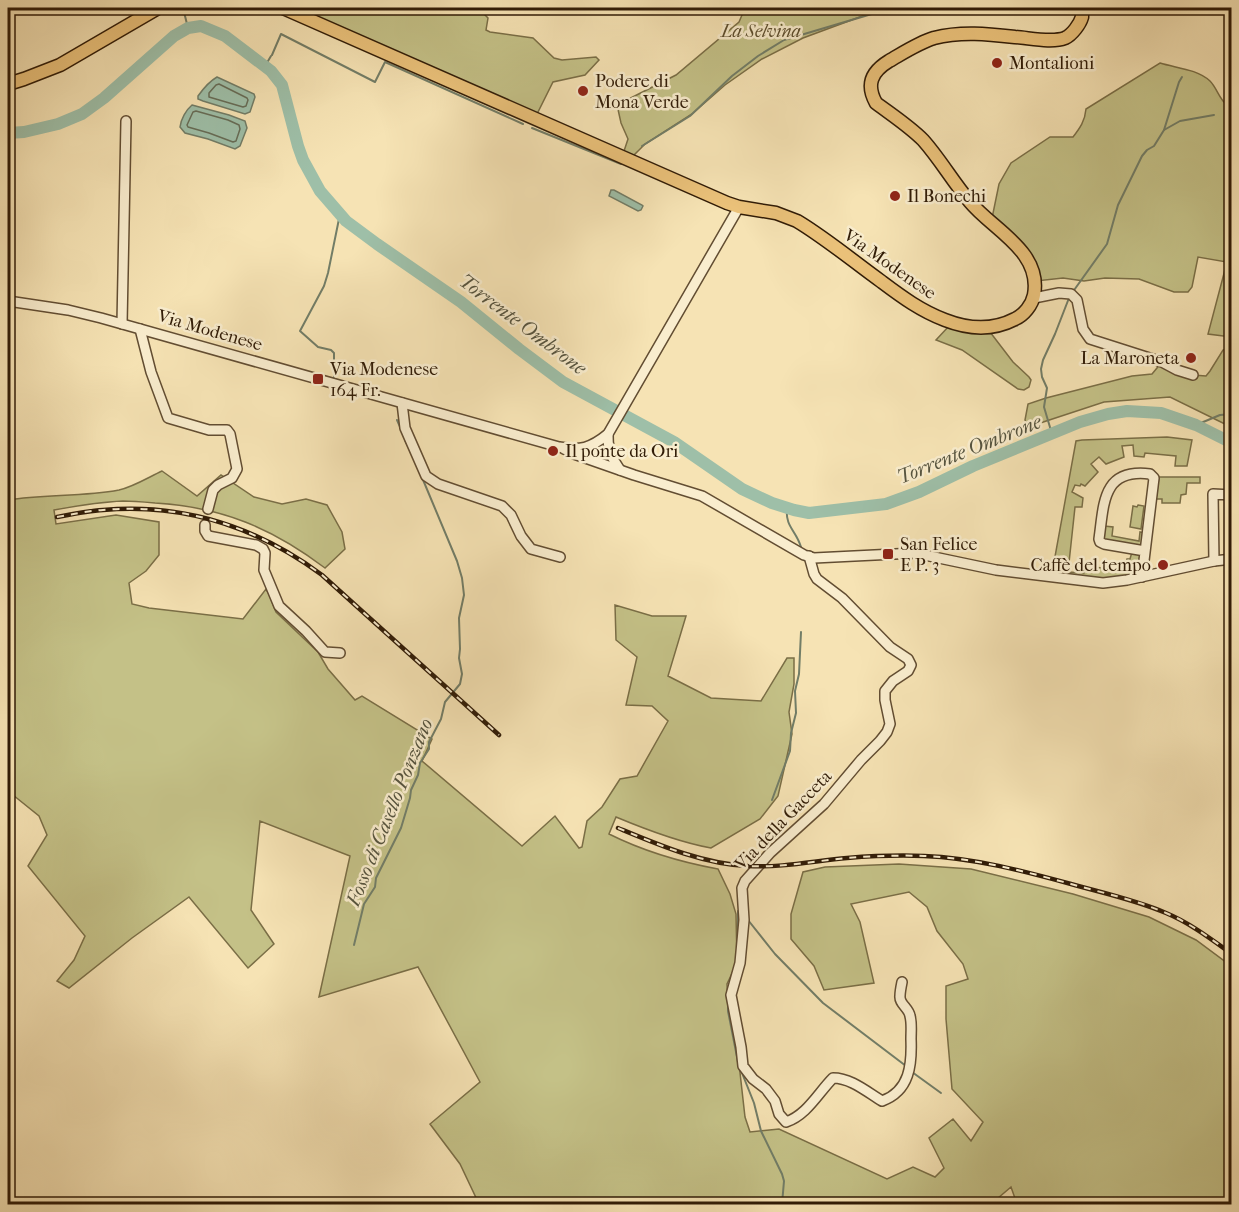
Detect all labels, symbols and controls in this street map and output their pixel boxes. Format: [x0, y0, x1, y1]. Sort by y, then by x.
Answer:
park label: La Selvina [719, 21, 801, 42]
place label: Montalioni [1009, 53, 1095, 74]
marker: Montalioni [990, 56, 1004, 70]
place label: Podere di Mona Verde [595, 71, 689, 113]
marker: Podere di Mona Verde [576, 84, 590, 98]
place label: Il Bonechi [907, 186, 987, 207]
marker: Il Bonechi [888, 189, 902, 203]
street label: Via Modenese [839, 224, 940, 304]
water label: Torrente Ombrone [455, 269, 592, 380]
street label: Via Modenese [154, 305, 265, 355]
place label: La Maroneta [1081, 348, 1180, 369]
marker: La Maroneta [1184, 351, 1198, 365]
place label: Via Modenese 164 Fr. [329, 359, 438, 401]
marker: Via Modenese 164 Fr. [311, 372, 325, 386]
water label: Torrente Ombrone [894, 410, 1045, 489]
place label: Il ponte da Ori [565, 441, 679, 462]
marker: Il ponte da Ori [546, 444, 560, 458]
place label: San Felice E P. 3 [900, 534, 977, 576]
marker: San Felice E P. 3 [881, 547, 895, 561]
place label: Caffè del tempo [1031, 555, 1151, 576]
marker: Caffè del tempo [1156, 558, 1170, 572]
water label: Fosso di Casello Ponzano [341, 715, 438, 910]
street label: Via della Gacceta [730, 766, 837, 875]

